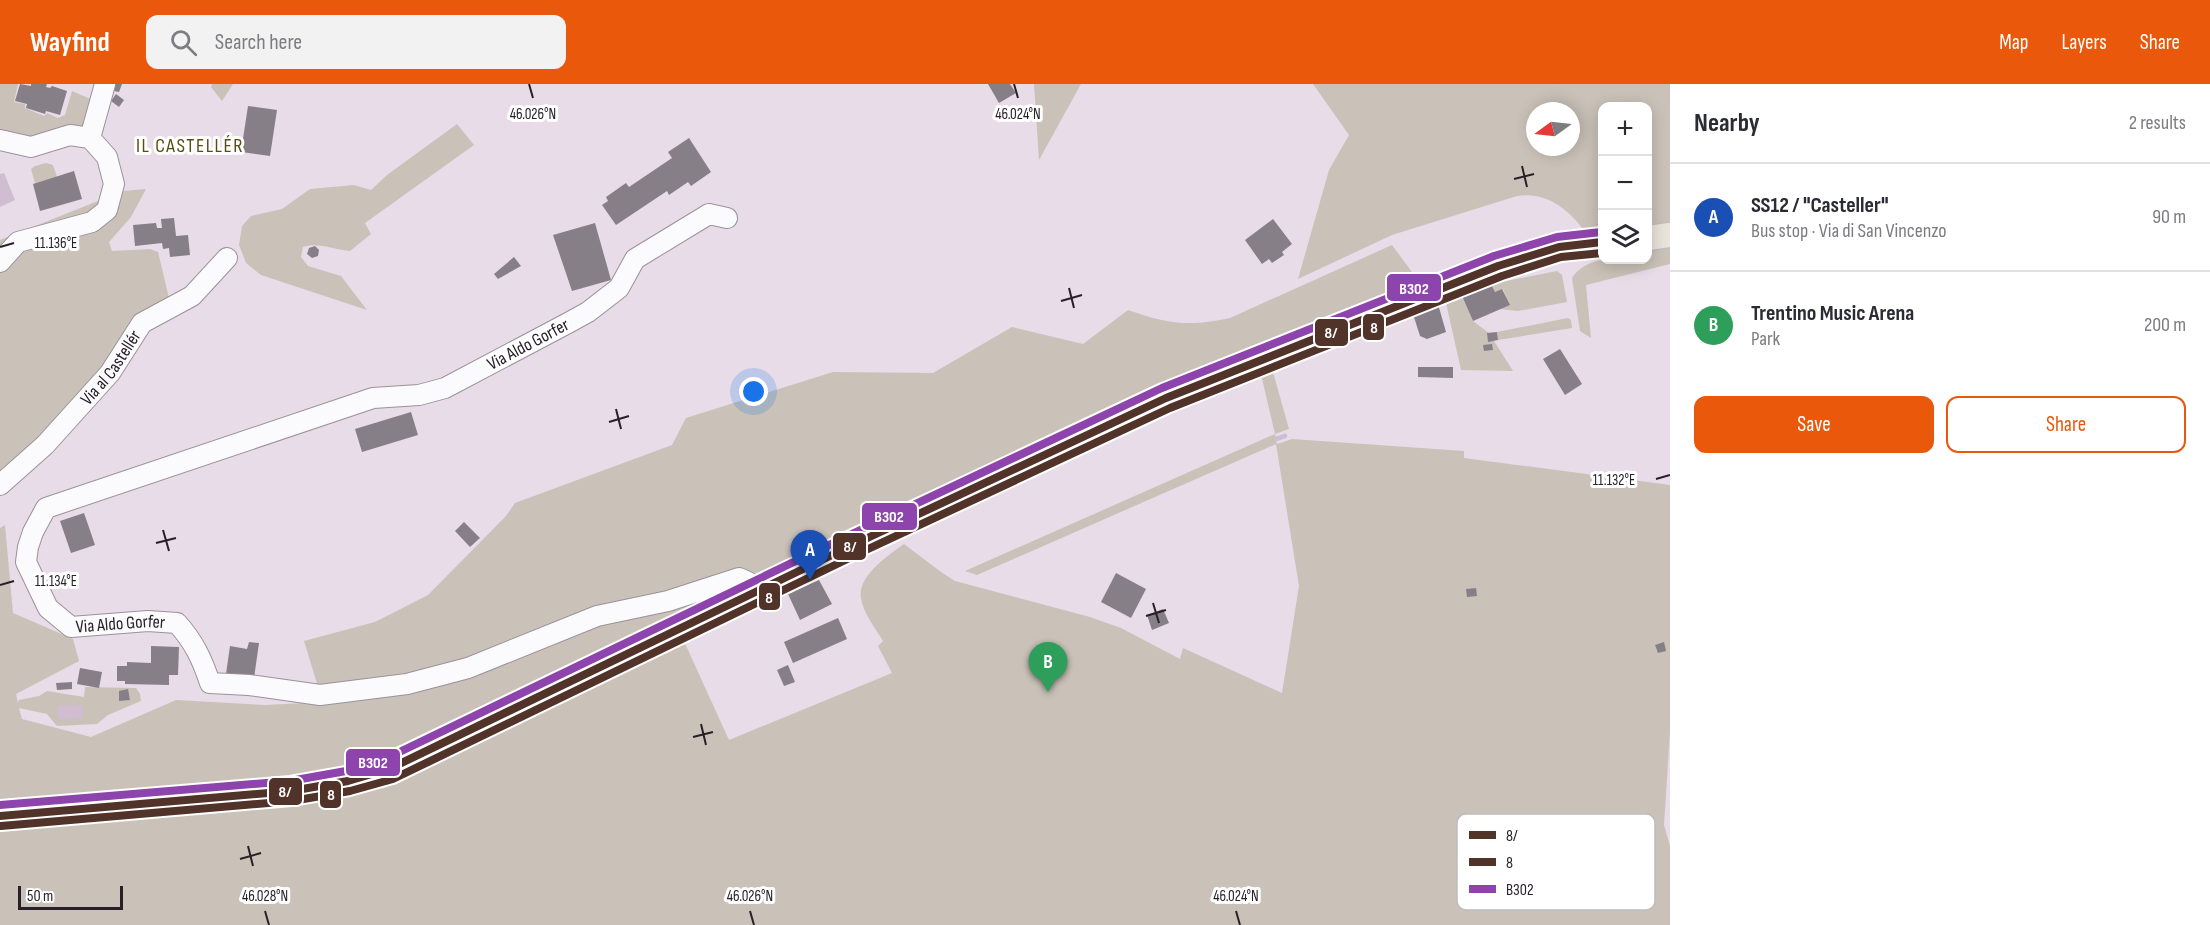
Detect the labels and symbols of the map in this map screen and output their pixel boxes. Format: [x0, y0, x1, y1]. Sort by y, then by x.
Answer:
north arrow [1526, 102, 1580, 156]
text: 46.026°N [510, 105, 556, 124]
text: 46.024°N [995, 105, 1041, 124]
district label: IL CASTELLÉR [136, 134, 244, 158]
text: 11.136°E [35, 234, 77, 253]
line badge: B302 [1386, 273, 1442, 302]
text: B302 [1399, 280, 1429, 299]
line badge: 8 [1362, 313, 1385, 341]
street label: Via Aldo Gorfer [484, 314, 573, 375]
line badge: 8/ [1314, 318, 1349, 347]
text: 8 [1370, 319, 1378, 338]
text: 8/ [1325, 324, 1338, 343]
street label: Via al Castellér [76, 326, 146, 409]
your location [739, 377, 768, 406]
text: 11.132°E [1593, 471, 1635, 490]
line badge: B302 [861, 502, 918, 531]
text: B302 [874, 508, 904, 527]
pin: A [790, 530, 830, 580]
line badge: 8/ [832, 532, 867, 561]
text: 8/ [844, 538, 857, 557]
text: 11.134°E [35, 572, 77, 591]
line badge: 8 [758, 582, 781, 611]
text: 8 [765, 589, 773, 608]
street label: Via Aldo Gorfer [75, 611, 166, 638]
pin: B [1028, 642, 1068, 692]
line badge: B302 [345, 748, 401, 777]
text: B302 [358, 754, 388, 773]
line badge: 8/ [268, 777, 303, 806]
line badge: 8 [319, 780, 342, 809]
text: 8/ [279, 783, 292, 802]
text: 8 [327, 786, 335, 805]
legend [1457, 814, 1655, 910]
text: 8/ [1506, 827, 1518, 846]
text: 8 [1506, 854, 1513, 873]
text: B302 [1506, 881, 1534, 900]
scale bar [18, 883, 123, 910]
text: 46.028°N [242, 887, 288, 906]
text: 46.026°N [727, 887, 773, 906]
text: 46.024°N [1213, 887, 1259, 906]

